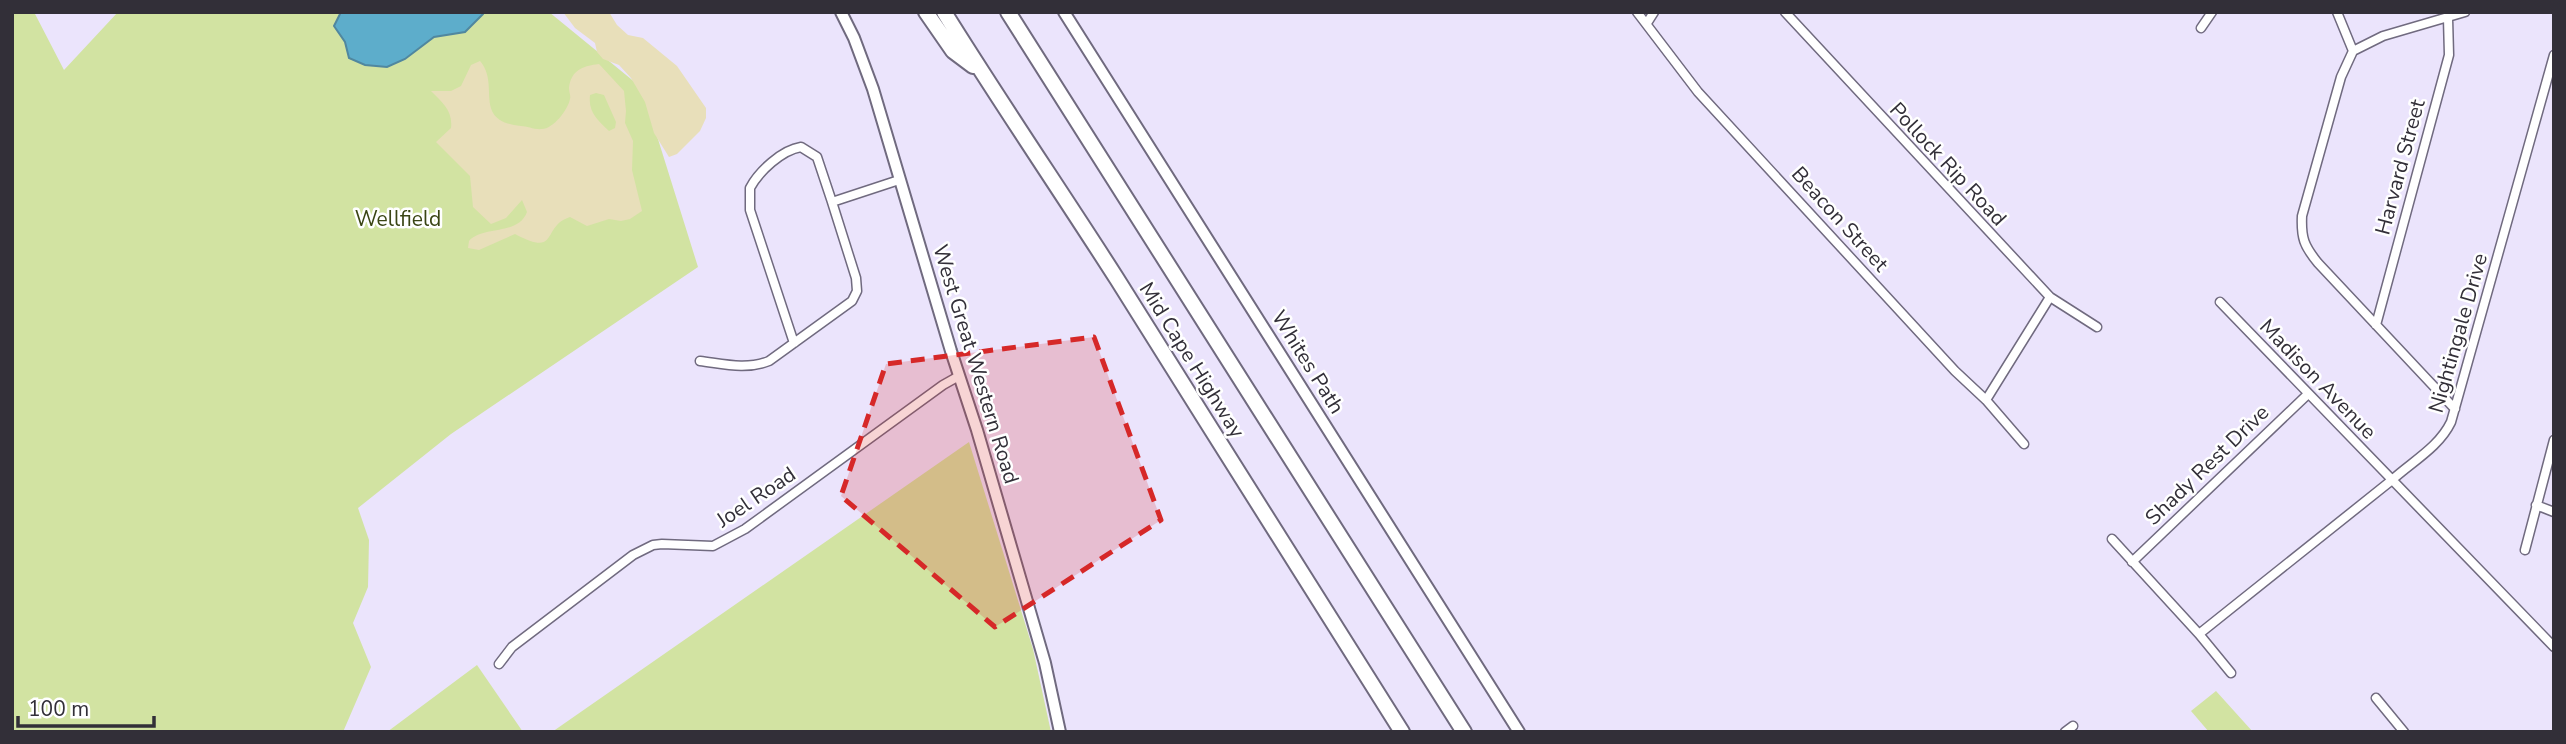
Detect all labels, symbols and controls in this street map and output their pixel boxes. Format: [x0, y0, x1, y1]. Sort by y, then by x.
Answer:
street label: Harvard Street [2368, 95, 2432, 238]
street label: Pollock Rip Road [1883, 96, 2013, 232]
street label: Beacon Street [1785, 160, 1895, 278]
park label: Wellfield [355, 205, 441, 233]
street label: West Great Western Road [926, 241, 1026, 487]
street label: Nightingale Drive [2422, 250, 2494, 416]
street label: Mid Cape Highway [1133, 277, 1251, 443]
street label: Whites Path [1265, 305, 1351, 419]
street label: Madison Avenue [2253, 313, 2383, 445]
street label: Shady Rest Drive [2139, 399, 2275, 531]
street label: Joel Road [710, 460, 801, 534]
scale bar [18, 684, 154, 728]
text: 100 m [28, 695, 89, 723]

